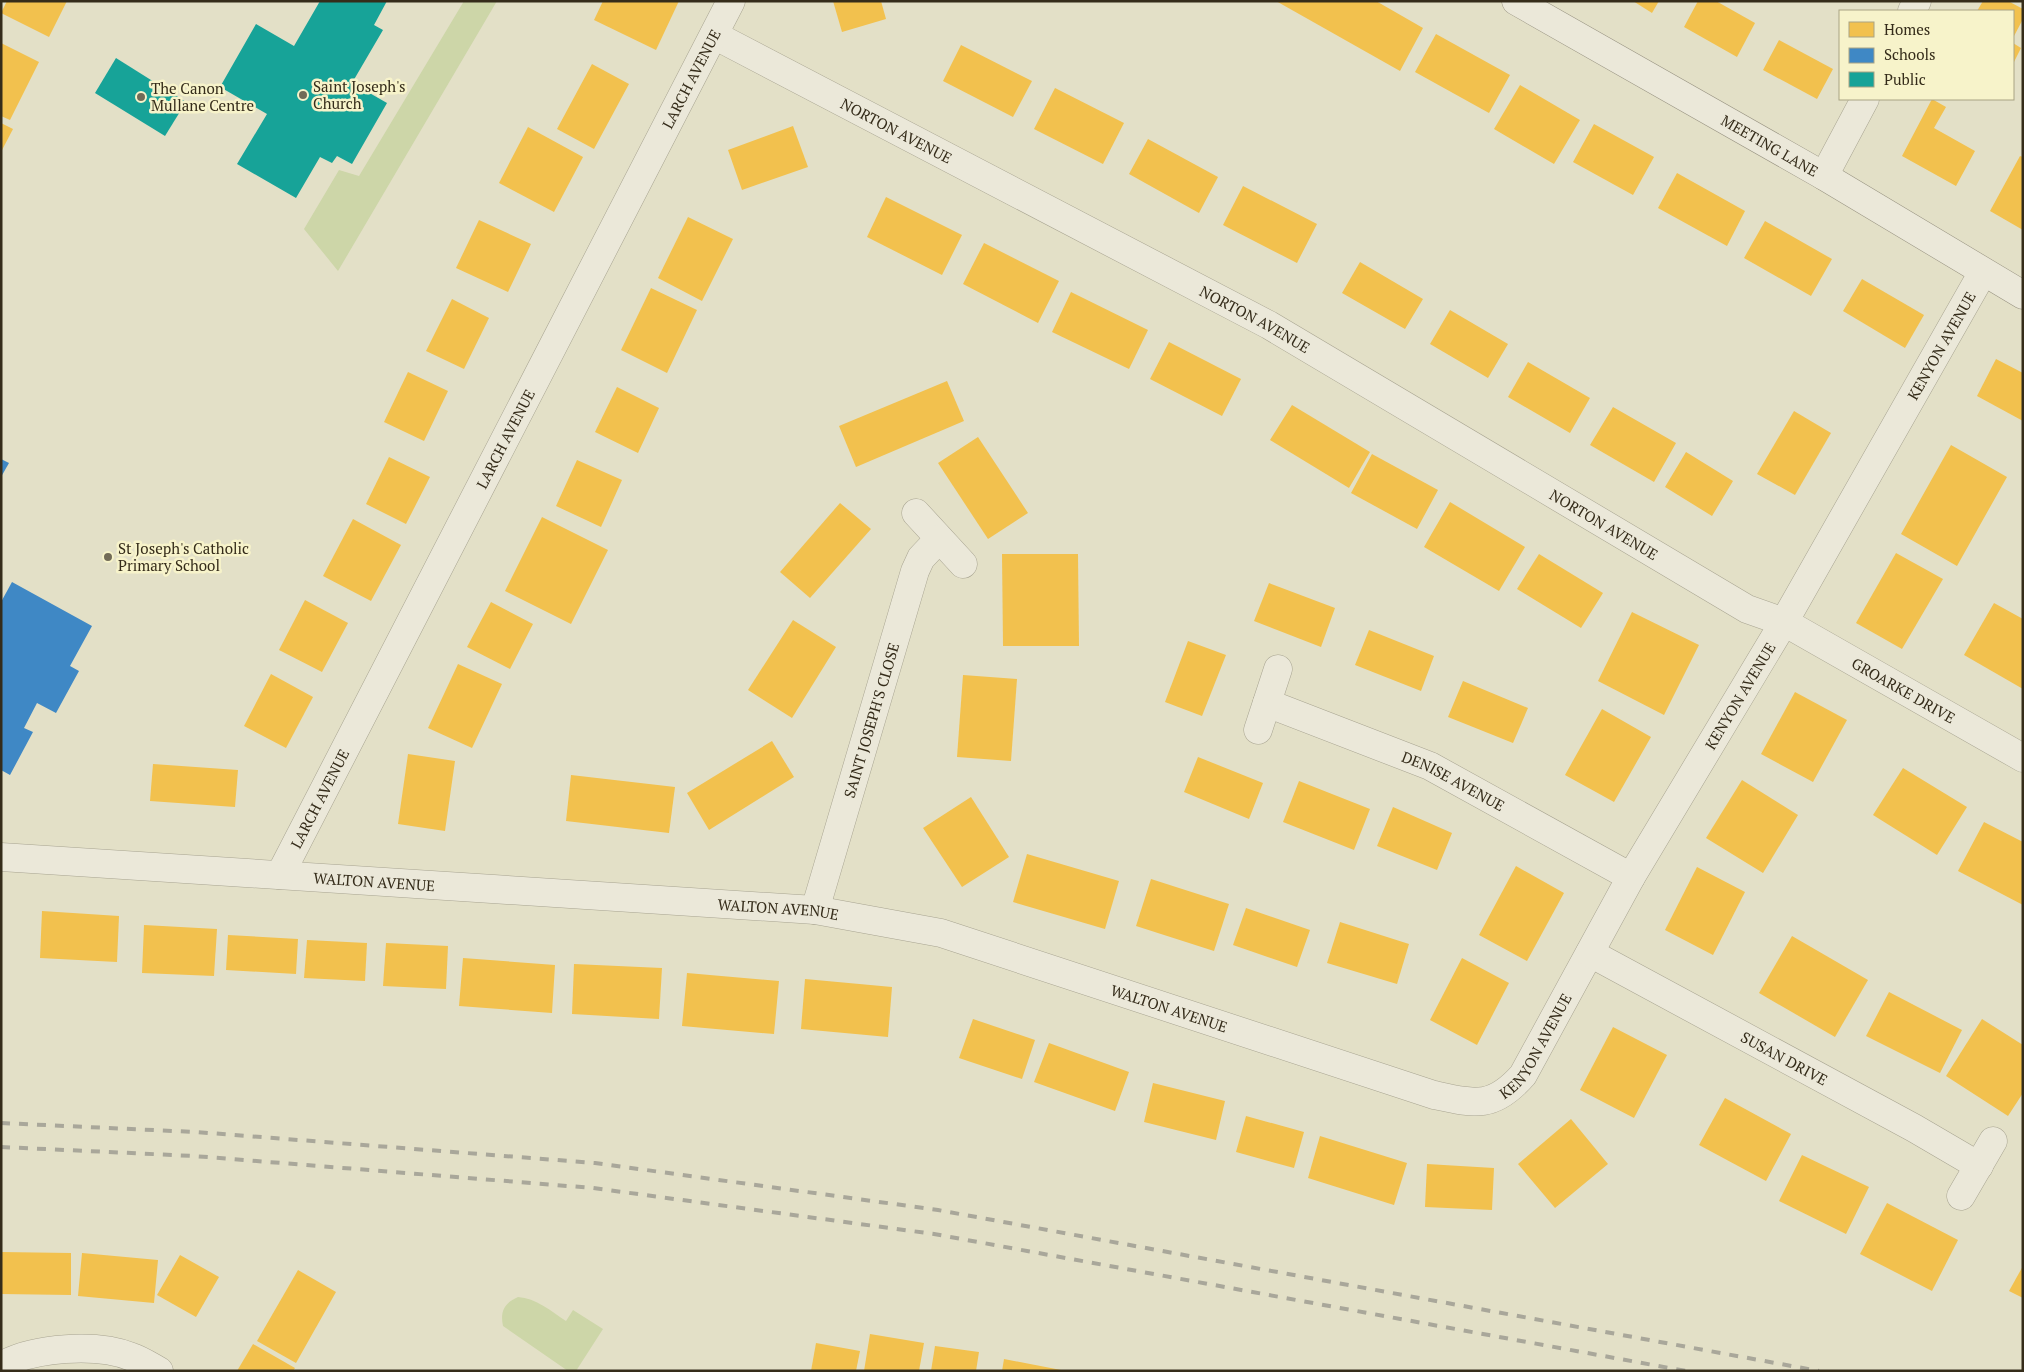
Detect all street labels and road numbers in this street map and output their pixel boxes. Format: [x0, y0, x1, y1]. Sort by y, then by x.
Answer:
street label: LARCH AVENUE [657, 26, 725, 132]
street label: NORTON AVENUE [838, 93, 956, 168]
street label: MEETING LANE [1718, 110, 1822, 181]
street label: NORTON AVENUE [1196, 281, 1314, 357]
street label: KENYON AVENUE [1902, 288, 1980, 403]
street label: LARCH AVENUE [471, 386, 539, 492]
street label: NORTON AVENUE [1546, 484, 1662, 564]
street label: KENYON AVENUE [1700, 639, 1780, 753]
street label: SAINT JOSEPH'S CLOSE [839, 640, 903, 800]
street label: GROARKE DRIVE [1848, 653, 1959, 727]
street label: LARCH AVENUE [286, 746, 353, 852]
street label: DENISE AVENUE [1399, 746, 1508, 815]
street label: WALTON AVENUE [313, 867, 436, 895]
street label: WALTON AVENUE [717, 894, 840, 924]
street label: WALTON AVENUE [1108, 979, 1230, 1036]
street label: KENYON AVENUE [1495, 990, 1576, 1103]
street label: SUSAN DRIVE [1738, 1027, 1831, 1090]

